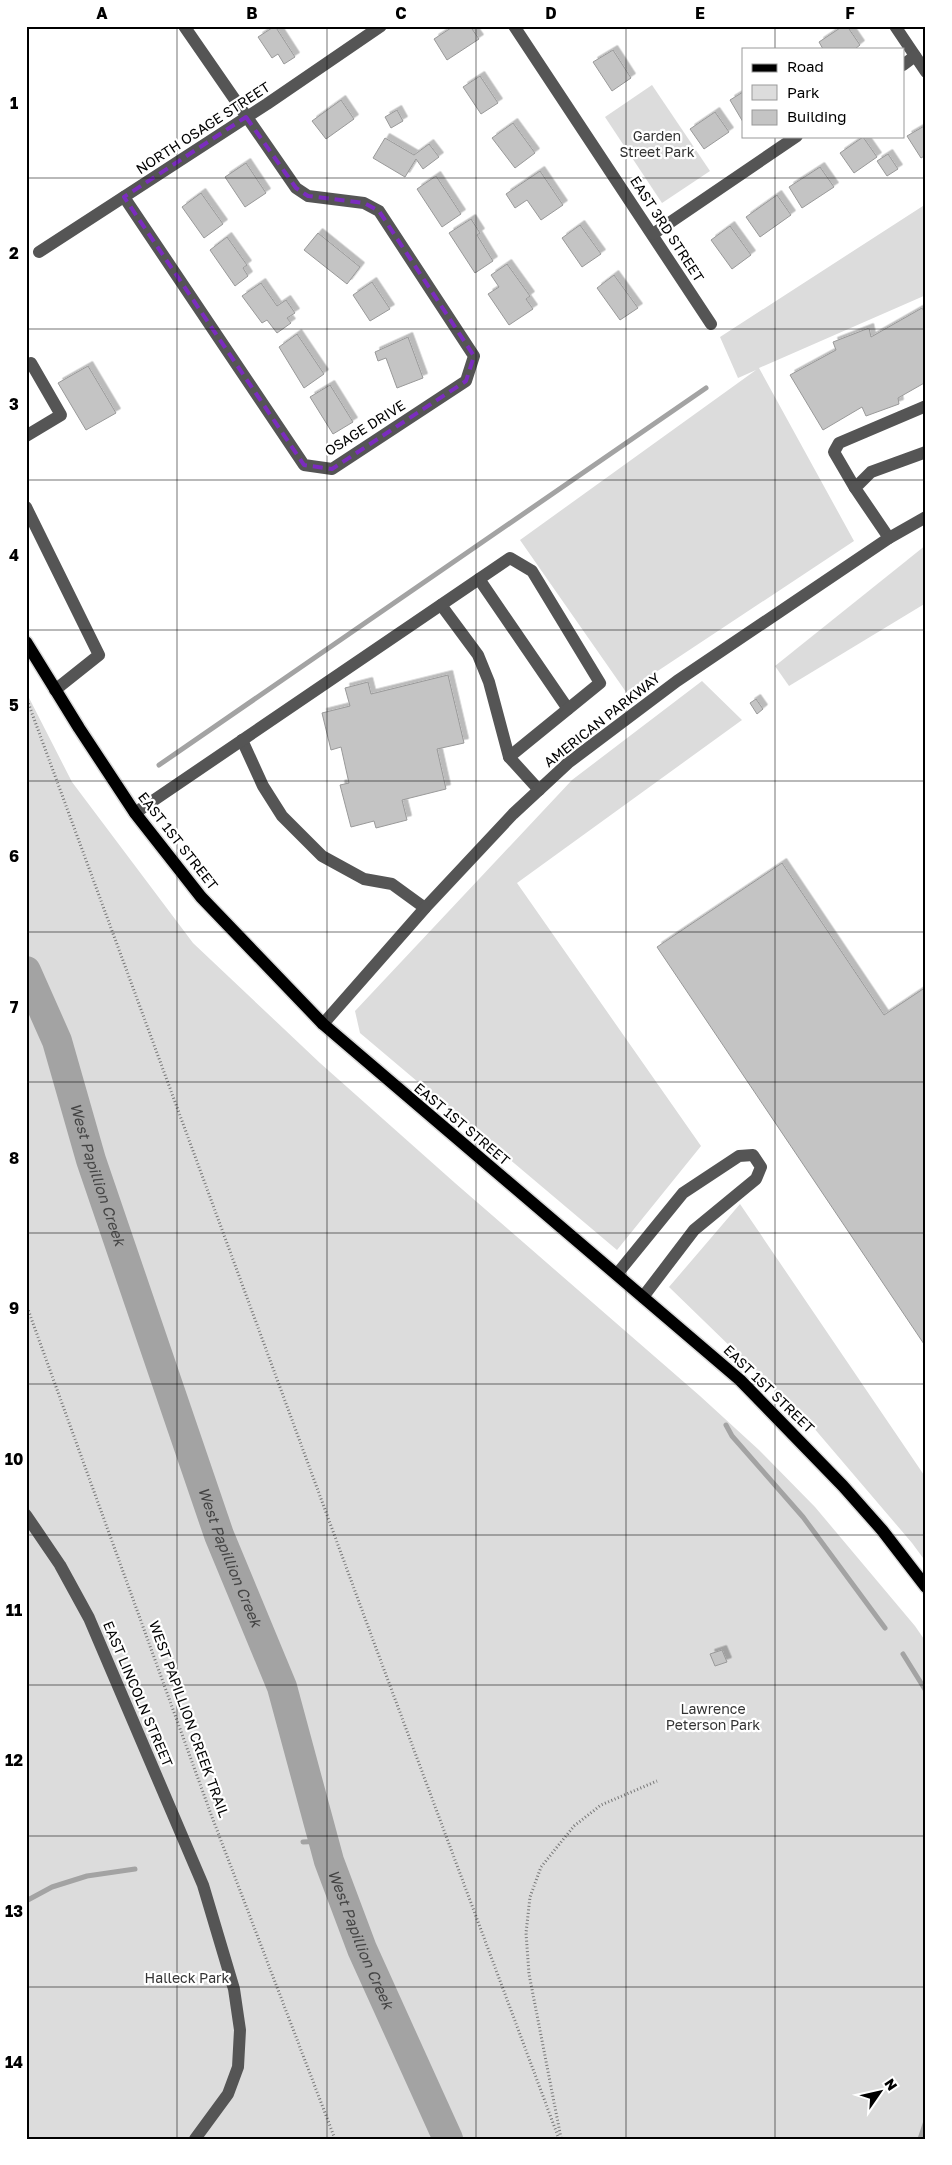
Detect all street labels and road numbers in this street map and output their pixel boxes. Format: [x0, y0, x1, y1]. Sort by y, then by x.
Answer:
street label: NORTH OSAGE STREET [133, 78, 273, 177]
street label: EAST 3RD STREET [627, 173, 708, 285]
street label: OSAGE DRIVE [321, 396, 408, 459]
street label: AMERICAN PARKWAY [540, 669, 663, 770]
street label: EAST 1ST STREET [135, 788, 222, 893]
street label: EAST 1ST STREET [411, 1079, 514, 1169]
street label: EAST 1ST STREET [720, 1341, 818, 1436]
street label: EAST LINCOLN STREET [100, 1618, 177, 1770]
street label: WEST PAPILLION CREEK TRAIL [146, 1618, 233, 1820]

